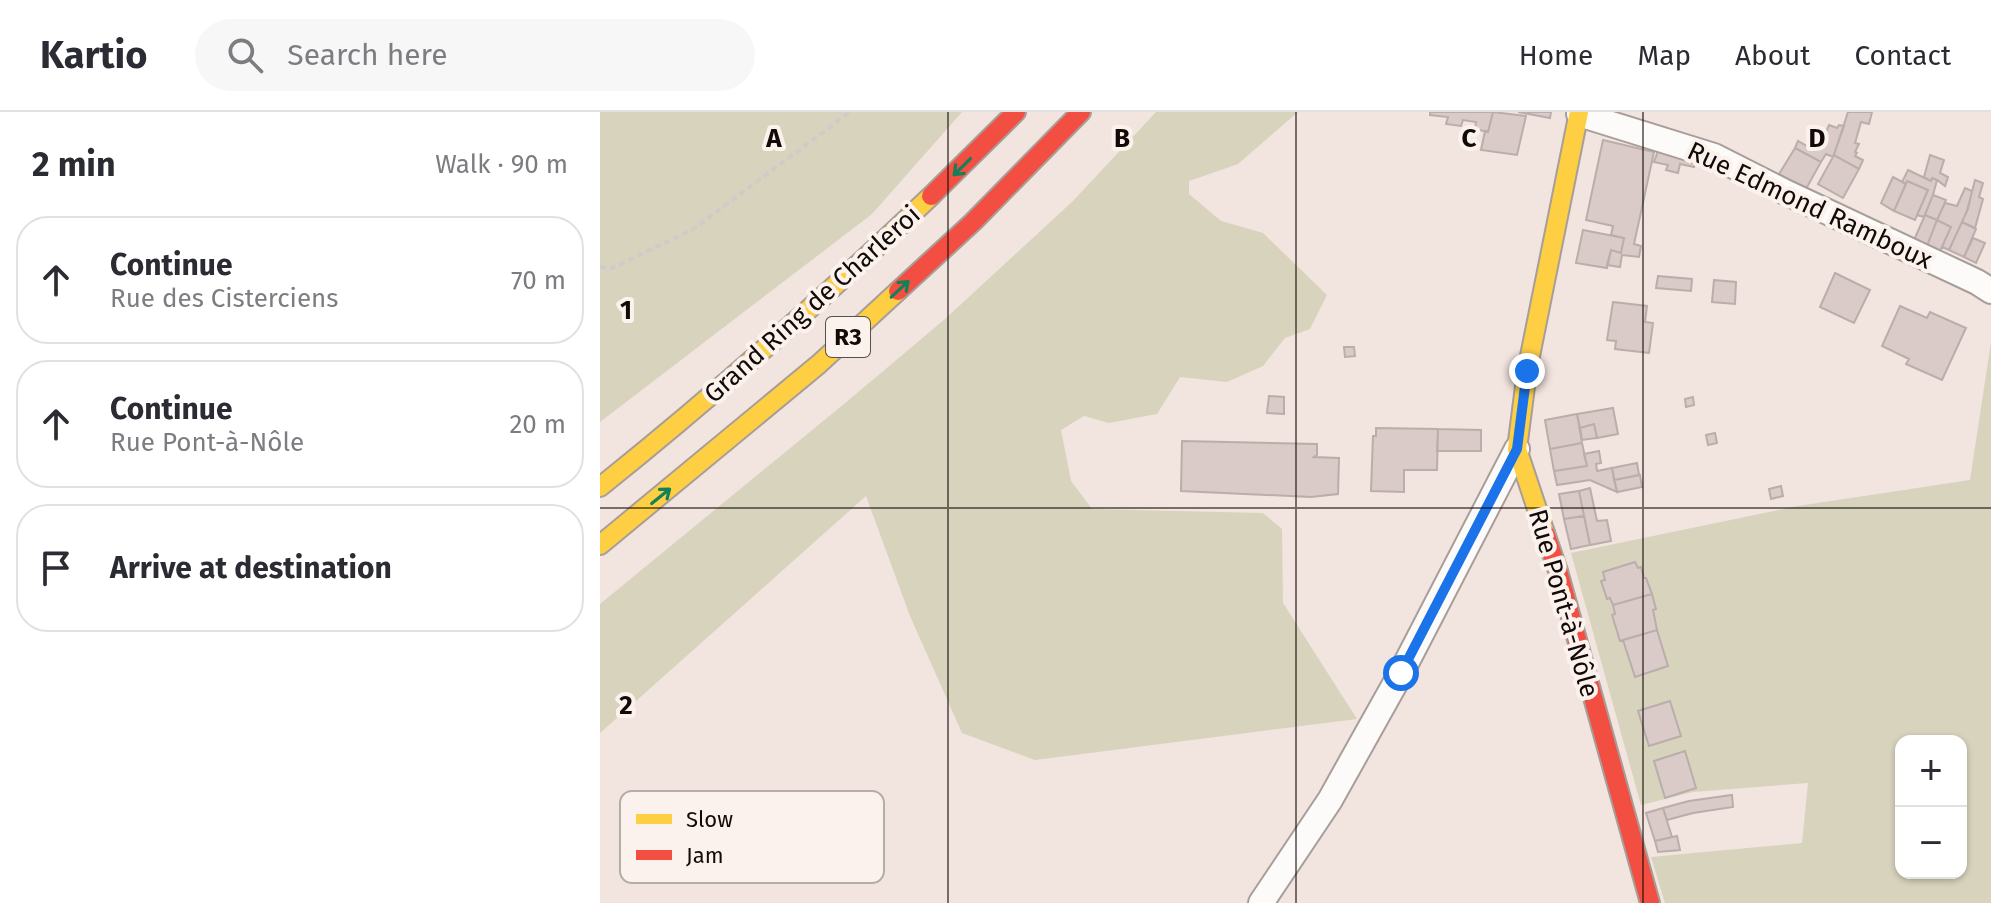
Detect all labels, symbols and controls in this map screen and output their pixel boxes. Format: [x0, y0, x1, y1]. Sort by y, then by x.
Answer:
search box [195, 19, 755, 91]
text: Kartio [40, 32, 147, 78]
icon: search [223, 33, 267, 77]
text: Search here [287, 37, 448, 73]
text: Home [1519, 39, 1593, 72]
text: Map [1637, 39, 1691, 72]
text: About [1735, 39, 1810, 72]
text: Contact [1854, 39, 1951, 72]
text: A [765, 123, 782, 154]
text: B [1114, 123, 1130, 154]
text: C [1462, 123, 1477, 154]
text: D [1809, 123, 1826, 154]
street label: Rue Edmond Ramboux [1683, 135, 1937, 276]
text: 2 min [32, 144, 116, 185]
text: Walk · 90 m [435, 149, 568, 180]
one-way arrow [952, 157, 971, 177]
street label: Grand Ring de Charleroi [698, 199, 927, 410]
text: Continue [110, 247, 233, 283]
icon: ahead [34, 258, 78, 302]
text: 70 m [511, 265, 566, 296]
one-way arrow [890, 280, 910, 299]
text: Rue des Cisterciens [110, 283, 338, 314]
text: 1 [620, 295, 632, 326]
road number: R3 [826, 317, 870, 357]
route end [1509, 353, 1545, 389]
text: Continue [110, 391, 233, 427]
icon: ahead [34, 402, 78, 446]
text: 20 m [509, 409, 566, 440]
text: Rue Pont-à-Nôle [110, 427, 304, 458]
one-way arrow [650, 487, 671, 504]
street label: Rue Pont-à-Nôle [1522, 506, 1605, 701]
icon: arrive [34, 546, 78, 590]
text: Arrive at destination [110, 550, 392, 586]
route start [1383, 655, 1419, 691]
text: 2 [619, 690, 633, 721]
map controls [1895, 735, 1967, 879]
button: + [1895, 735, 1967, 807]
legend [620, 791, 884, 883]
text: Slow [686, 806, 733, 833]
button: − [1895, 807, 1967, 879]
text: Jam [686, 842, 724, 869]

